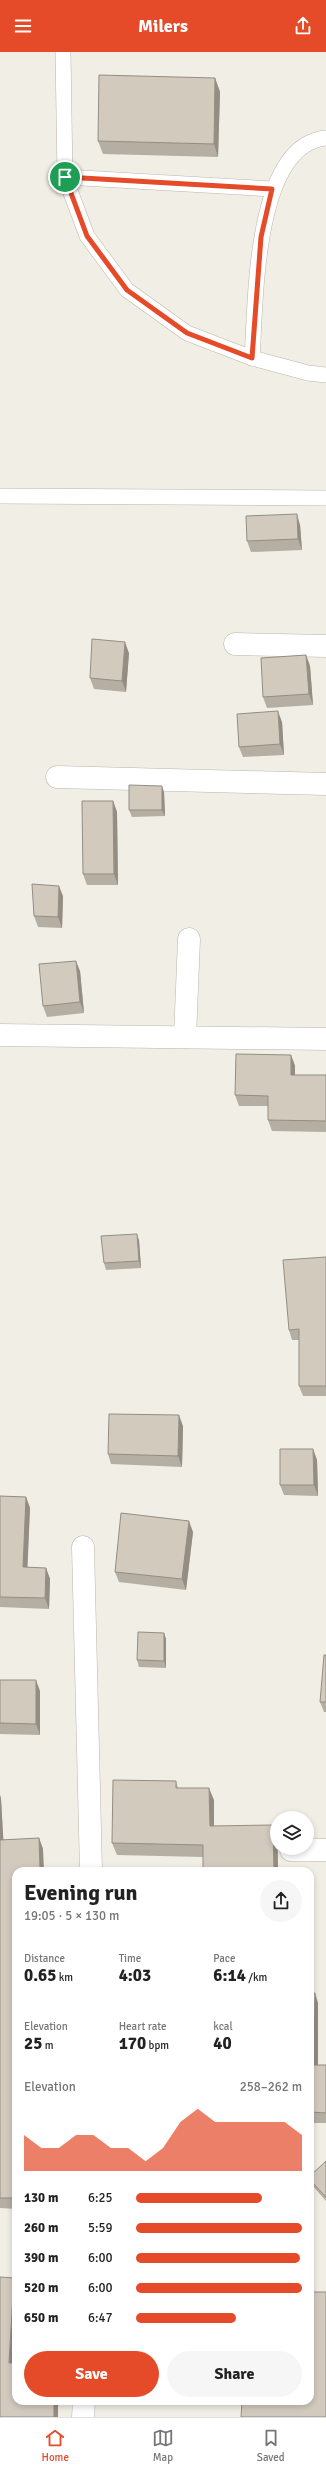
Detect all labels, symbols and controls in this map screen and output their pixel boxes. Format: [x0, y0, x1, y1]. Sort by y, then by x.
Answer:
icon: menu [12, 15, 34, 37]
text: Milers [138, 15, 188, 37]
icon: share [292, 15, 314, 37]
pin [48, 160, 82, 194]
icon: arrive [54, 166, 76, 188]
map controls [270, 1811, 314, 1855]
button: layers [270, 1811, 314, 1855]
text: Evening run [24, 1879, 138, 1906]
button: share [260, 1880, 302, 1922]
text: 19:05 · 5 × 130 m [24, 1908, 119, 1924]
text: Distance [24, 1952, 65, 1965]
text: Time [119, 1952, 141, 1965]
text: Pace [213, 1952, 236, 1965]
text: 0.65 [24, 1965, 56, 1986]
text: 4:03 [119, 1965, 151, 1986]
text: 6:14 [213, 1965, 246, 1986]
text: km [56, 1971, 73, 1984]
text: /km [246, 1971, 267, 1984]
text: Elevation [24, 2020, 68, 2033]
text: Heart rate [119, 2020, 166, 2033]
text: kcal [213, 2020, 233, 2033]
text: 25 [24, 2033, 42, 2054]
text: 170 [119, 2033, 146, 2054]
text: 40 [213, 2033, 232, 2054]
text: m [42, 2039, 54, 2052]
text: bpm [146, 2039, 169, 2052]
text: Elevation [24, 2079, 76, 2095]
text: 258–262 m [240, 2079, 302, 2095]
text: 130 m [24, 2190, 58, 2206]
text: 6:25 [88, 2190, 113, 2206]
text: 260 m [24, 2220, 58, 2236]
text: 5:59 [88, 2220, 113, 2236]
text: 390 m [24, 2250, 58, 2266]
text: 6:00 [88, 2250, 113, 2266]
text: 520 m [24, 2280, 58, 2296]
text: 6:00 [88, 2280, 113, 2296]
text: 650 m [24, 2310, 58, 2326]
text: 6:47 [88, 2310, 113, 2326]
button: Save [24, 2351, 159, 2397]
button: Share [167, 2351, 302, 2397]
tab: Home [41, 2427, 69, 2464]
tab: Map [152, 2427, 174, 2464]
tab: Saved [257, 2427, 285, 2464]

